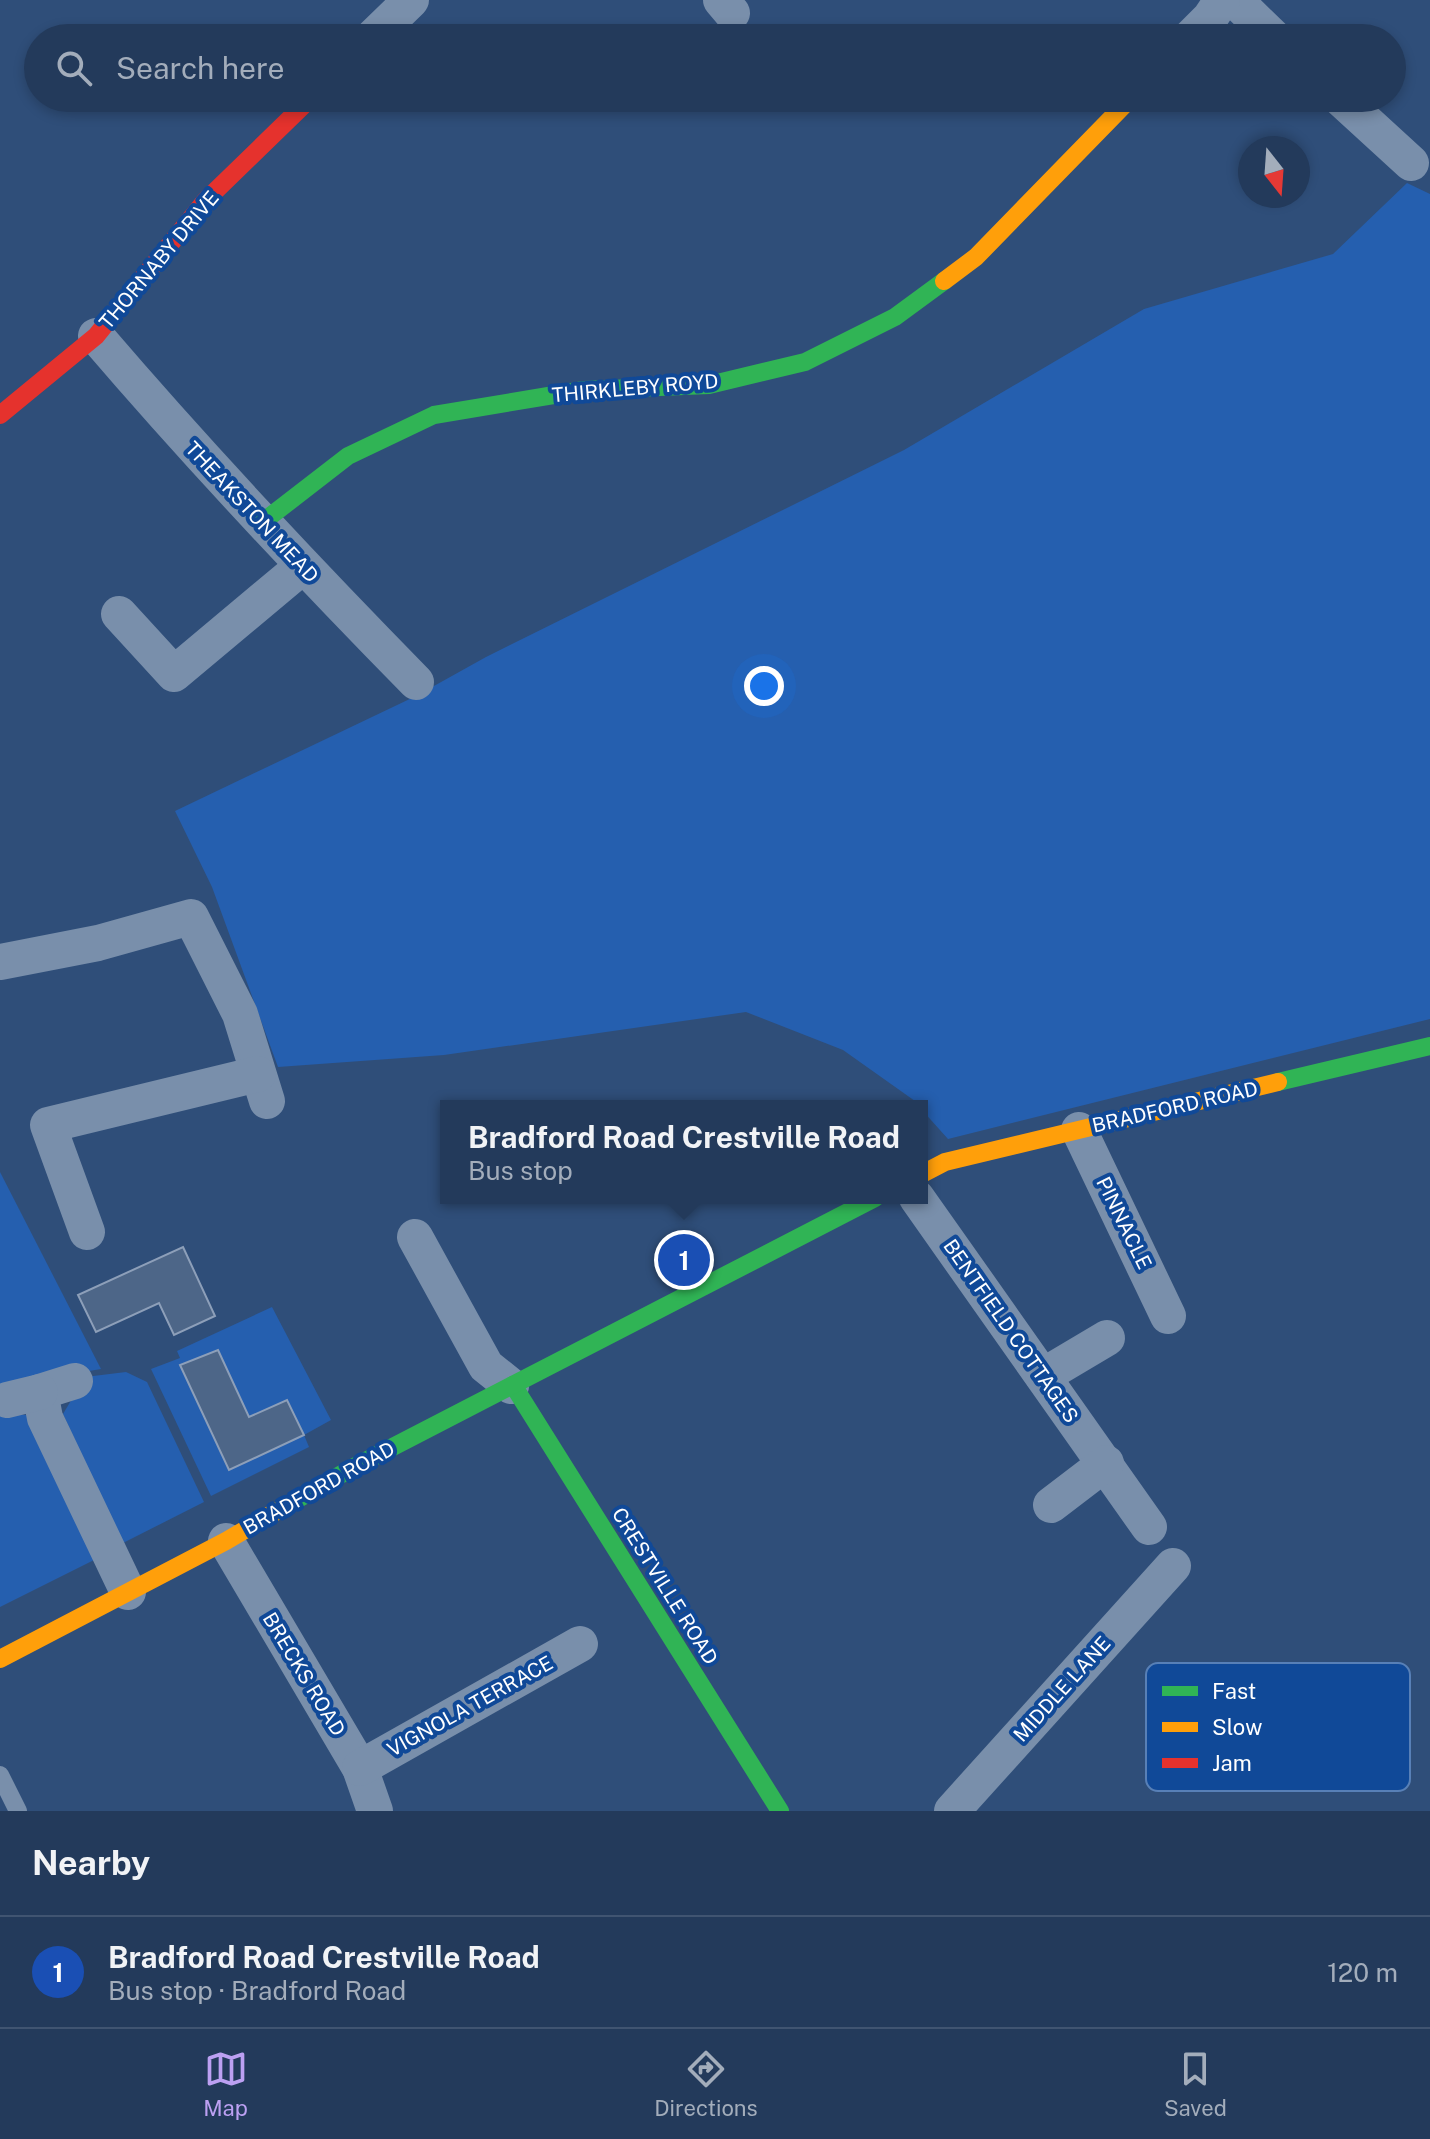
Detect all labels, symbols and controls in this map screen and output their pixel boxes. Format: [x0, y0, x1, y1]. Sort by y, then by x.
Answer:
search box [24, 24, 1406, 112]
icon: search [52, 46, 96, 90]
text: Search here [116, 50, 284, 86]
north arrow [1238, 136, 1310, 208]
street label: THORNABY DRIVE [94, 186, 224, 334]
street label: THIRKLEBY ROYD [551, 369, 719, 407]
street label: THEAKSTON MEAD [180, 436, 324, 588]
your location [744, 666, 784, 706]
street label: BRADFORD ROAD [1090, 1076, 1260, 1138]
popup [440, 1100, 928, 1204]
text: Bradford Road Crestville Road [468, 1119, 900, 1155]
text: Bus stop [468, 1155, 573, 1186]
street label: PINNACLE [1091, 1173, 1157, 1273]
pin: 1 [658, 1230, 710, 1290]
street label: BENTFIELD COTTAGES [938, 1235, 1084, 1427]
street label: BRADFORD ROAD [239, 1436, 399, 1540]
street label: CRESTVILLE ROAD [607, 1503, 723, 1669]
street label: BRECKS ROAD [258, 1608, 350, 1740]
street label: MIDDLE LANE [1008, 1631, 1116, 1747]
street label: VIGNOLA TERRACE [383, 1650, 557, 1762]
legend [1146, 1663, 1410, 1791]
text: Fast [1212, 1678, 1256, 1704]
text: Slow [1212, 1714, 1262, 1740]
text: Jam [1212, 1750, 1252, 1776]
text: Nearby [32, 1843, 150, 1883]
text: Bradford Road Crestville Road [108, 1939, 540, 1975]
text: 1 [52, 1957, 64, 1988]
text: 120 m [1327, 1957, 1398, 1988]
text: Bus stop · Bradford Road [108, 1975, 406, 2006]
tab: Map [203, 2047, 248, 2121]
tab: Directions [654, 2047, 758, 2121]
tab: Saved [1164, 2047, 1227, 2121]

